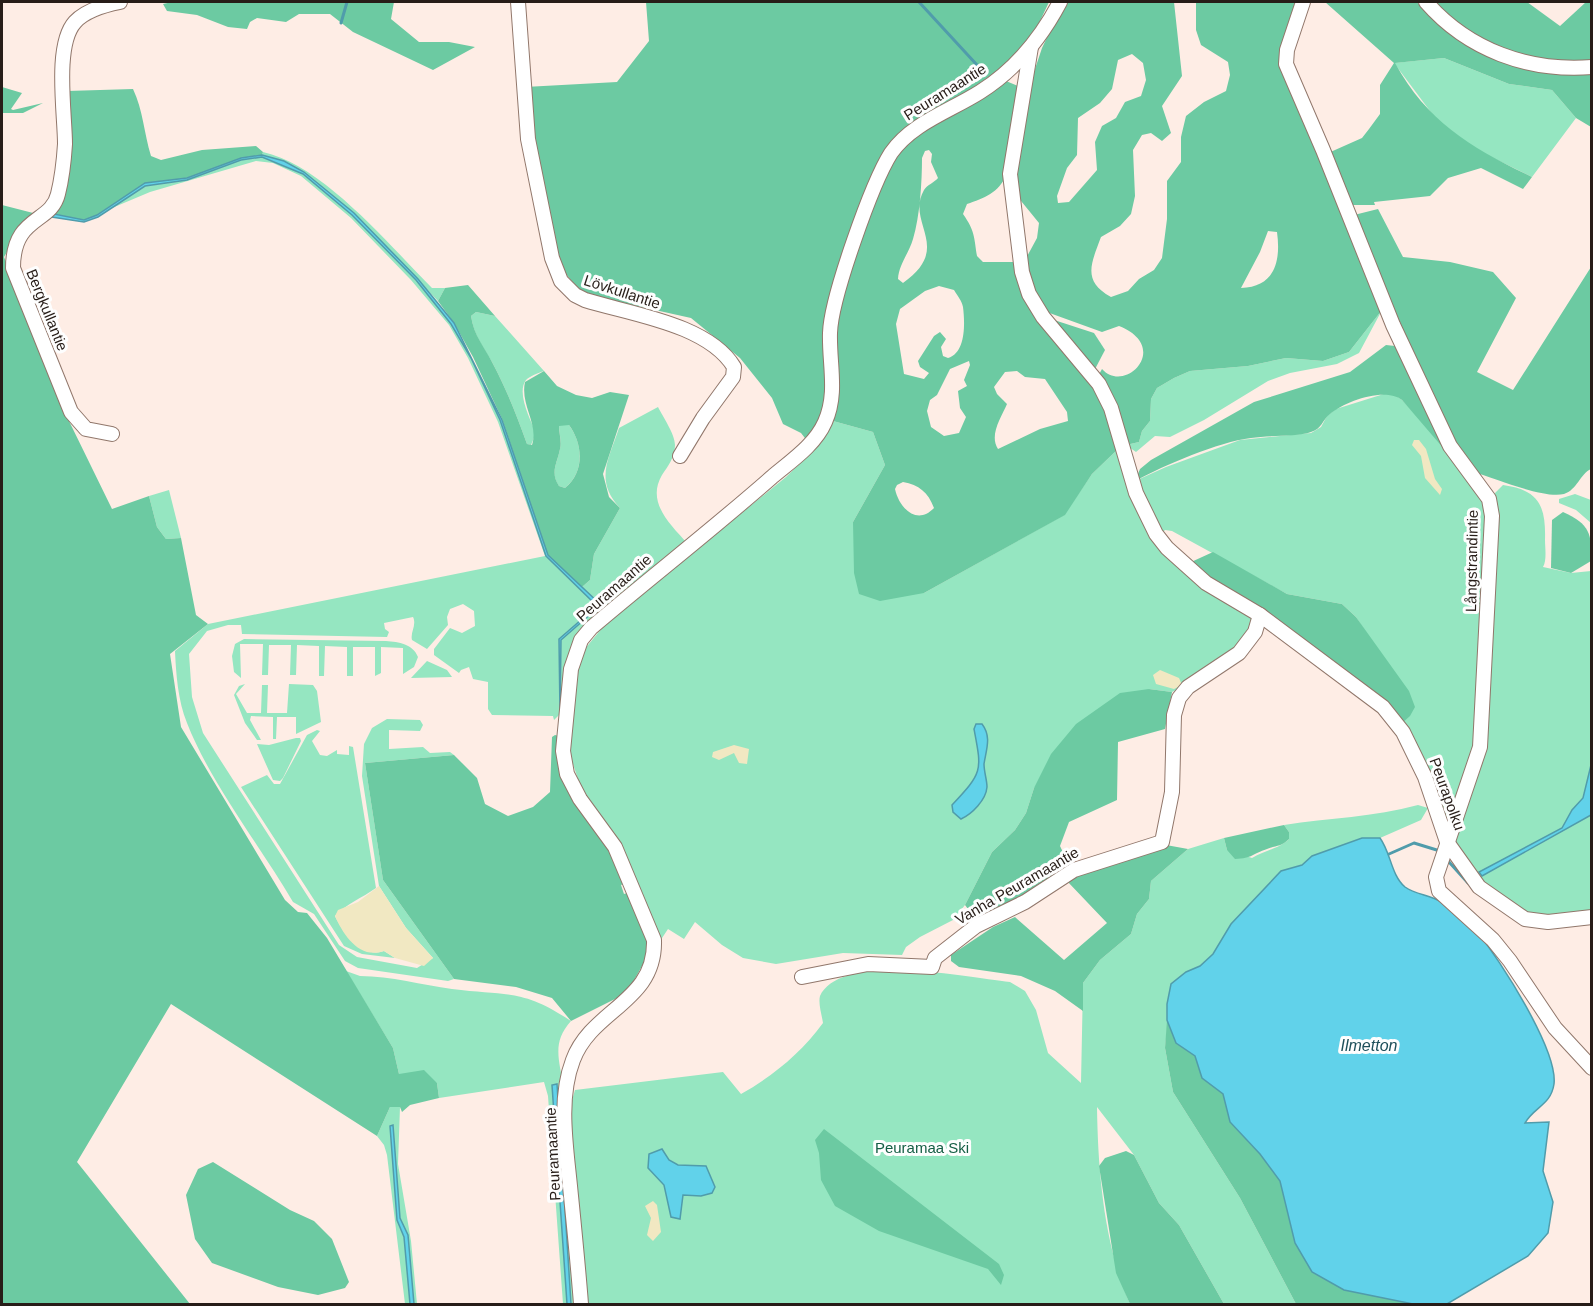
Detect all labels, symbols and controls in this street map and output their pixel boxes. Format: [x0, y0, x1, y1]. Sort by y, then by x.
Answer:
street label: Peuramaantie [901, 60, 989, 124]
street label: Bergkullantie [23, 266, 72, 353]
street label: Lövkullantie [582, 271, 662, 312]
street label: Långstrandintie [1462, 510, 1481, 612]
street label: Peuramaantie [573, 551, 654, 625]
street label: Peurapolku [1427, 755, 1468, 832]
street label: Vanha Peuramaantie [952, 843, 1082, 928]
water label: Ilmetton [1341, 1037, 1398, 1054]
street label: Peuramaantie [542, 1107, 563, 1201]
park label: Peuramaa Ski [875, 1139, 969, 1156]

